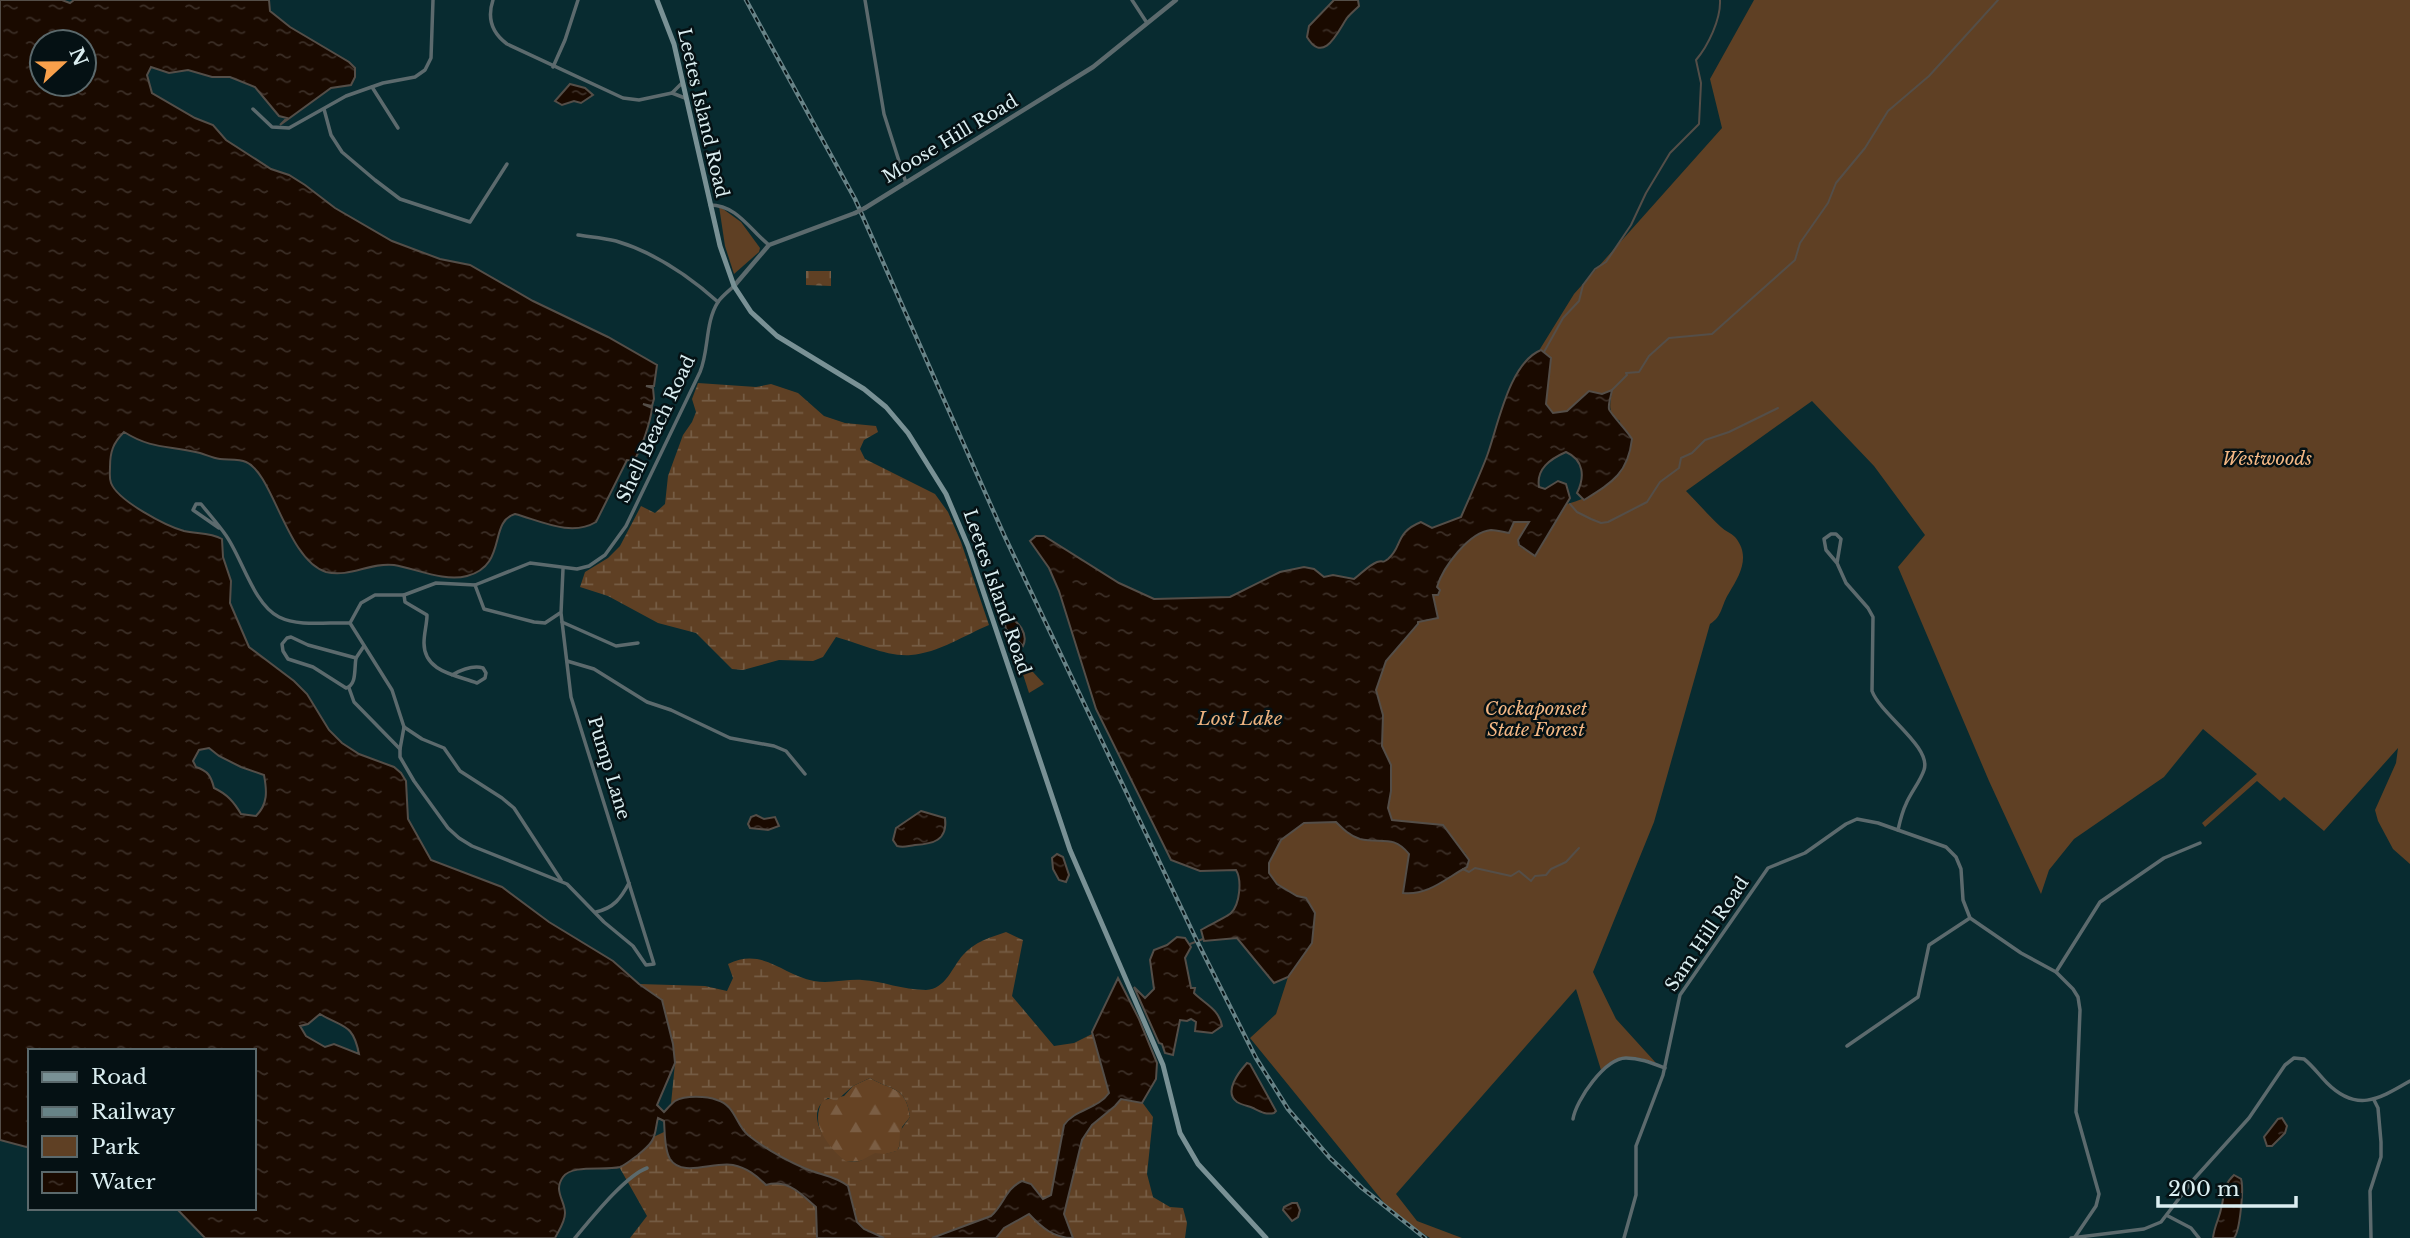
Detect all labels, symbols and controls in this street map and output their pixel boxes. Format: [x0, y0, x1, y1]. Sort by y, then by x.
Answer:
street label: Leetes Island Road [673, 26, 733, 200]
north arrow [28, 28, 98, 98]
text: N [64, 44, 92, 70]
street label: Moose Hill Road [878, 90, 1022, 188]
street label: Shell Beach Road [612, 352, 700, 506]
park label: Westwoods [2222, 448, 2312, 470]
street label: Leetes Island Road [958, 507, 1036, 677]
park label: Cockaponset State Forest [1485, 698, 1588, 741]
water label: Lost Lake [1197, 707, 1283, 730]
street label: Pump Lane [583, 714, 635, 822]
street label: Sam Hill Road [1661, 872, 1753, 996]
legend [28, 1049, 256, 1210]
text: Road [91, 1064, 147, 1090]
text: Railway [91, 1099, 176, 1125]
text: Park [91, 1134, 140, 1160]
scale bar [2158, 1164, 2296, 1208]
text: Water [90, 1169, 155, 1195]
text: 200 m [2168, 1176, 2240, 1202]

